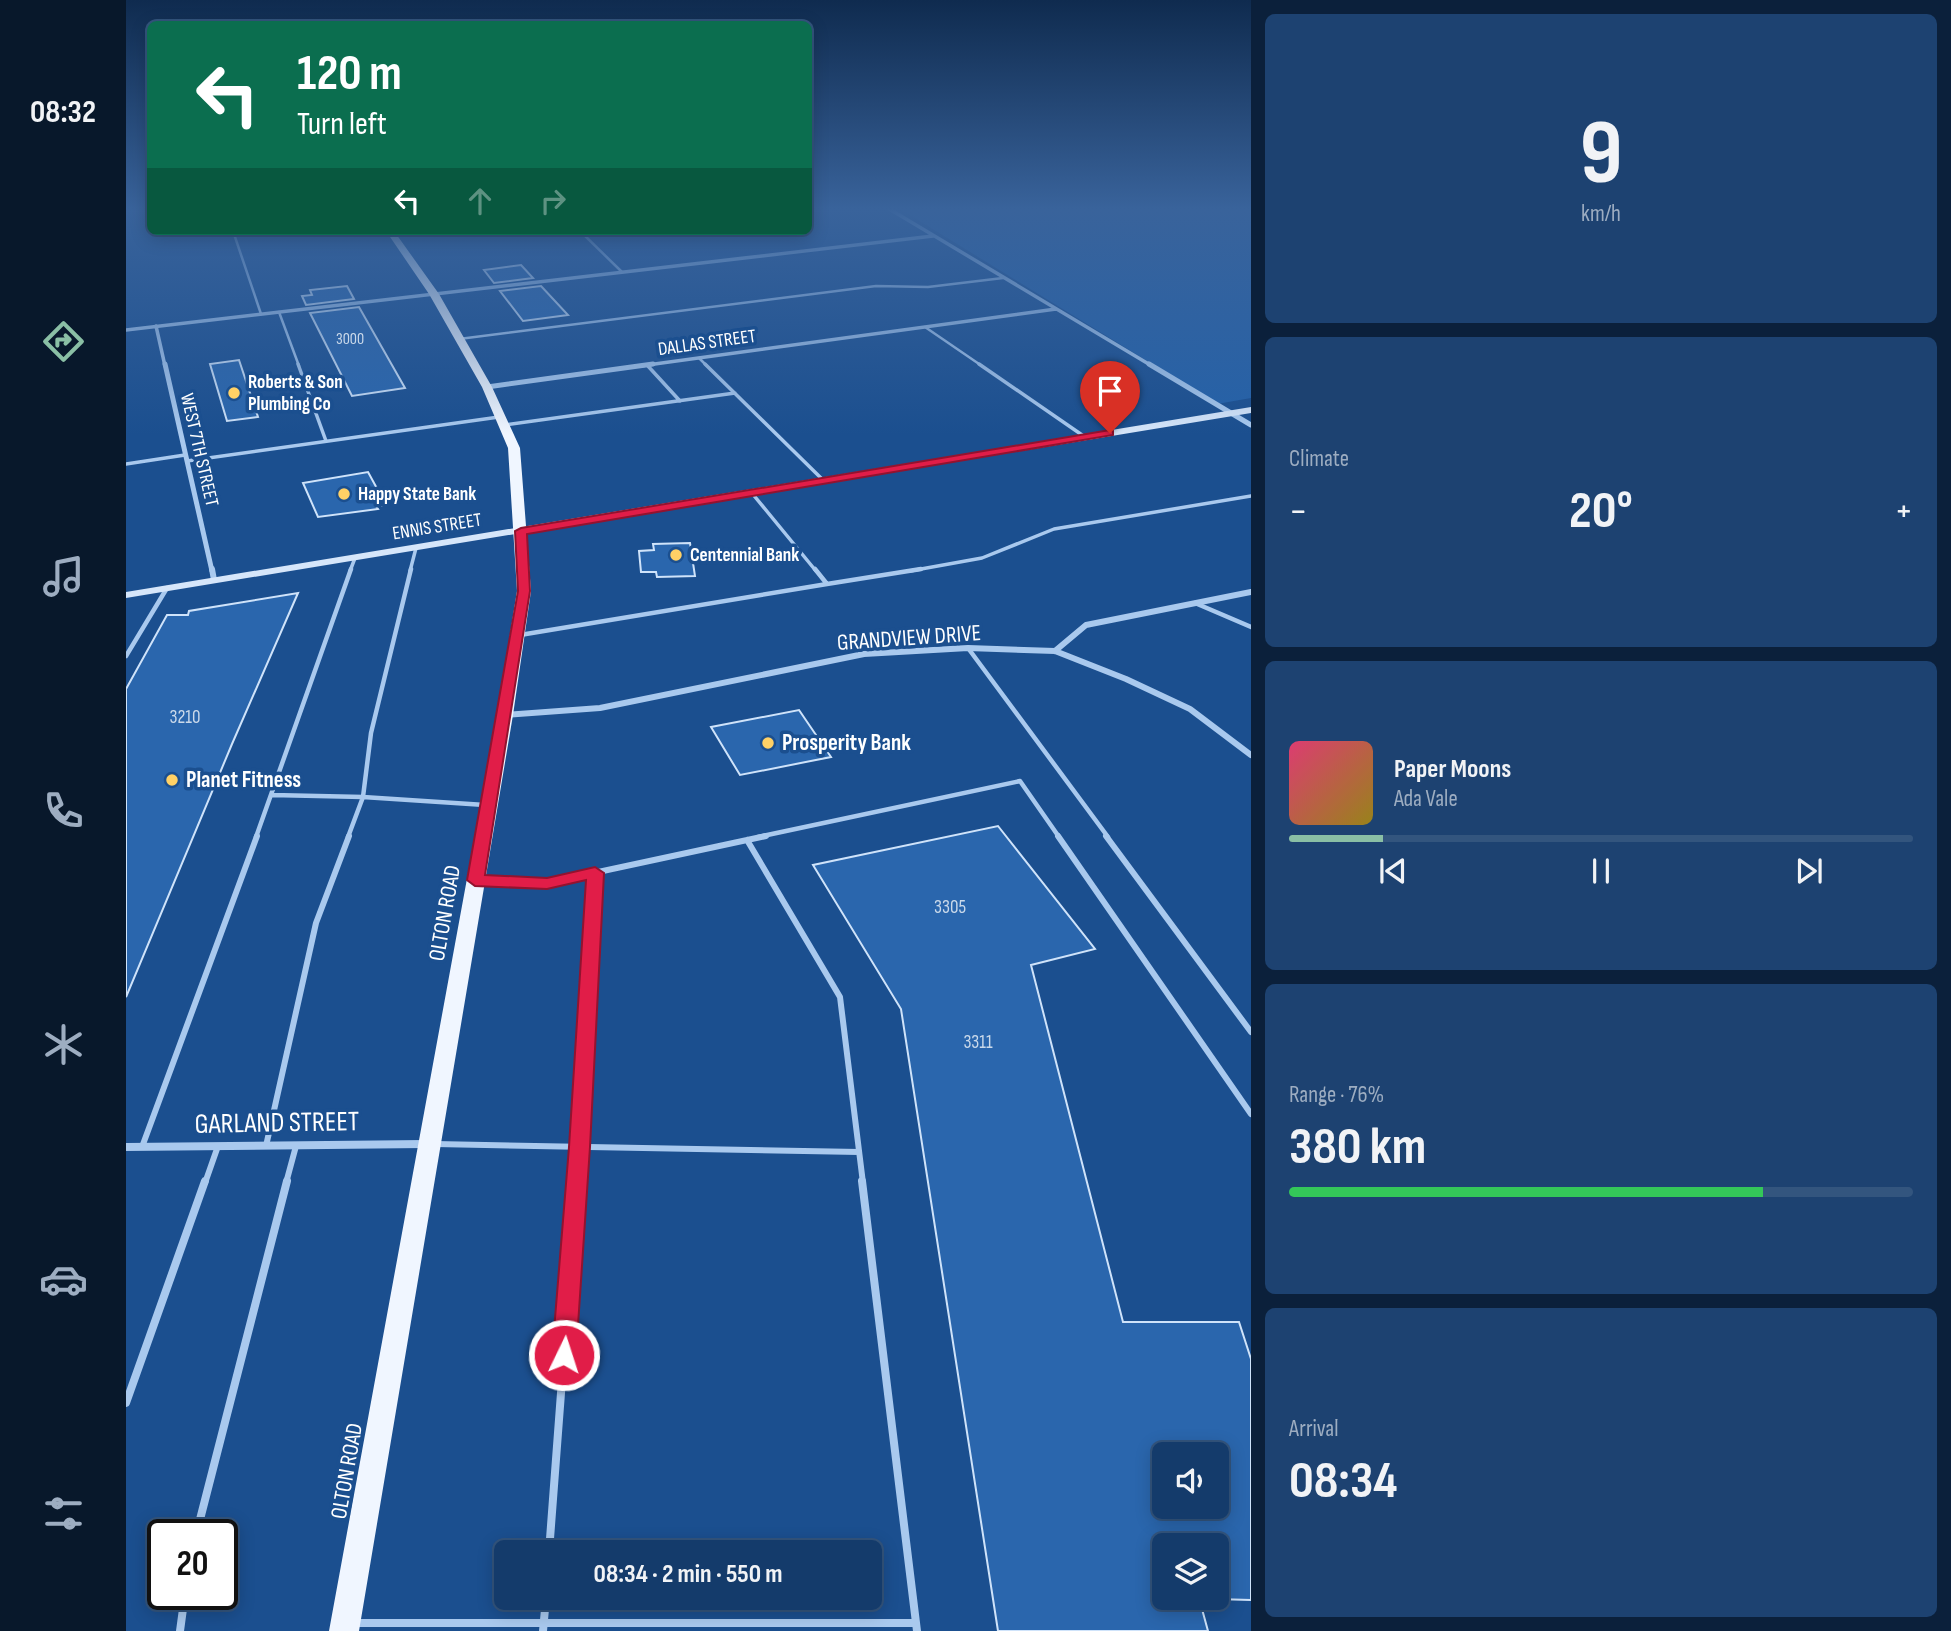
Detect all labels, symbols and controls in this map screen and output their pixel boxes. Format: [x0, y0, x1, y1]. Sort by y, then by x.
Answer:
text: 120 m [297, 45, 402, 104]
icon: left [182, 49, 273, 140]
text: 08:32 [30, 93, 96, 132]
text: 9 [1579, 100, 1623, 209]
text: Turn left [297, 105, 387, 144]
icon: left [388, 182, 426, 220]
icon: ahead [461, 182, 499, 220]
icon: right [534, 182, 572, 220]
text: km/h [1581, 200, 1621, 228]
icon: directions [39, 317, 88, 366]
street label: DALLAS STREET [657, 325, 758, 361]
house number: 3000 [336, 330, 364, 349]
pin [1080, 361, 1140, 433]
place label: Roberts & Son Plumbing Co [248, 371, 343, 416]
icon: arrive [1091, 372, 1129, 410]
marker: Roberts & Son Plumbing Co [226, 385, 242, 401]
street label: WEST 7TH STREET [175, 391, 223, 509]
text: Climate [1289, 445, 1349, 473]
text: 20° [1569, 480, 1633, 543]
place label: Happy State Bank [358, 483, 476, 506]
marker: Happy State Bank [336, 486, 352, 502]
text: − [1289, 489, 1308, 534]
text: + [1894, 489, 1913, 534]
street label: ENNIS STREET [391, 509, 484, 545]
place label: Centennial Bank [690, 544, 799, 567]
marker: Centennial Bank [668, 547, 684, 563]
icon: music [39, 552, 88, 601]
street label: GRANDVIEW DRIVE [836, 619, 982, 657]
house number: 3210 [170, 706, 201, 729]
place label: Prosperity Bank [782, 729, 911, 757]
marker: Prosperity Bank [760, 735, 776, 751]
text: Paper Moons [1394, 754, 1511, 785]
place label: Planet Fitness [186, 766, 301, 794]
marker: Planet Fitness [164, 772, 180, 788]
text: Ada Vale [1394, 785, 1458, 813]
icon: phone [39, 786, 88, 835]
icon: previous [1374, 852, 1412, 890]
icon: pause [1582, 852, 1620, 890]
icon: next [1790, 852, 1828, 890]
street label: OLTON ROAD [423, 863, 467, 963]
house number: 3305 [934, 896, 966, 919]
icon: climate [39, 1020, 88, 1069]
house number: 3311 [963, 1031, 993, 1054]
text: Range · 76% [1289, 1081, 1384, 1109]
street label: GARLAND STREET [194, 1105, 360, 1141]
text: 380 km [1289, 1116, 1426, 1179]
icon: car [39, 1255, 88, 1304]
position arrow [527, 1318, 601, 1392]
text: Arrival [1289, 1415, 1338, 1443]
street label: OLTON ROAD [325, 1421, 369, 1521]
map controls [1152, 1442, 1229, 1610]
button: sound [1152, 1442, 1229, 1519]
text: 08:34 [1289, 1450, 1397, 1513]
icon: filters [39, 1489, 88, 1538]
speed limit sign: 20 [147, 1519, 238, 1610]
button: layers [1152, 1533, 1229, 1610]
text: 08:34 · 2 min · 550 m [594, 1559, 782, 1590]

